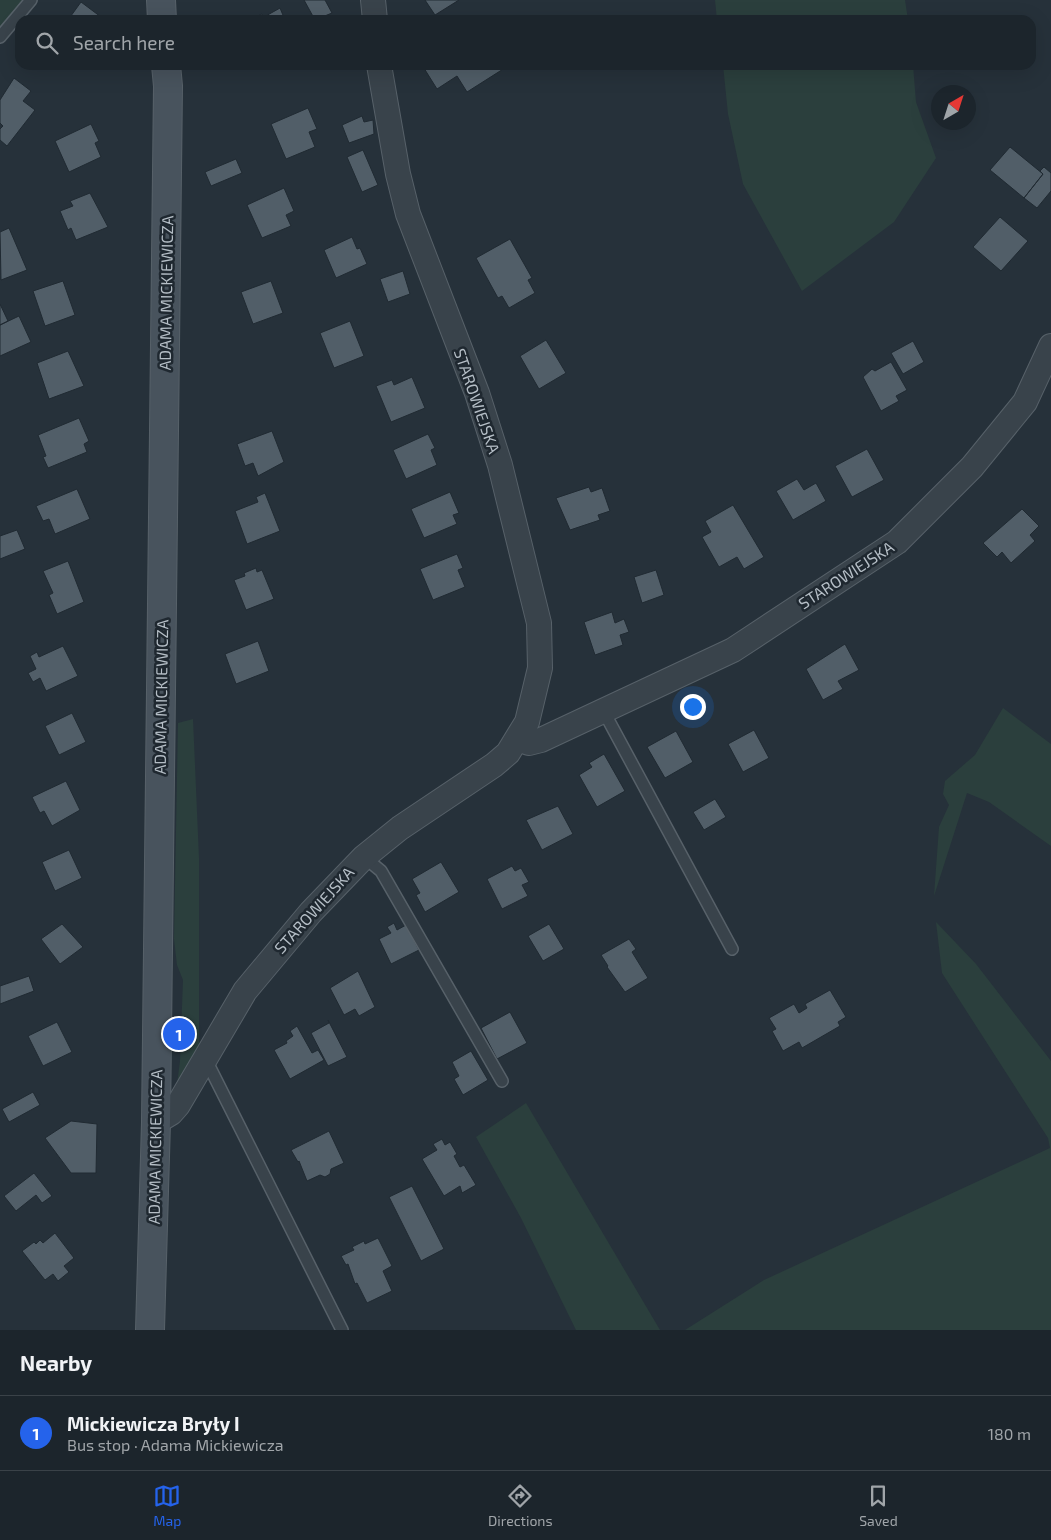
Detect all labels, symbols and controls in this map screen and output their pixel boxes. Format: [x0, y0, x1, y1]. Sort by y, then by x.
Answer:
search box [15, 15, 1036, 70]
icon: search [33, 29, 61, 57]
text: Search here [73, 31, 175, 54]
north arrow [931, 85, 976, 130]
street label: ADAMA MICKIEWICZA [155, 215, 176, 371]
street label: STAROWIEJSKA [451, 346, 504, 456]
street label: STAROWIEJSKA [794, 537, 897, 613]
street label: ADAMA MICKIEWICZA [150, 619, 171, 775]
your location [680, 694, 706, 720]
street label: STAROWIEJSKA [270, 862, 358, 957]
pin: 1 [163, 1015, 195, 1053]
street label: ADAMA MICKIEWICZA [144, 1069, 165, 1225]
text: Nearby [20, 1350, 92, 1375]
text: Mickiewicza Bryły I [67, 1412, 240, 1435]
text: 1 [33, 1424, 39, 1443]
text: 180 m [988, 1424, 1031, 1443]
text: Bus stop · Adama Mickiewicza [67, 1435, 284, 1454]
tab: Map [153, 1482, 181, 1529]
tab: Directions [488, 1482, 553, 1529]
tab: Saved [859, 1482, 898, 1529]

